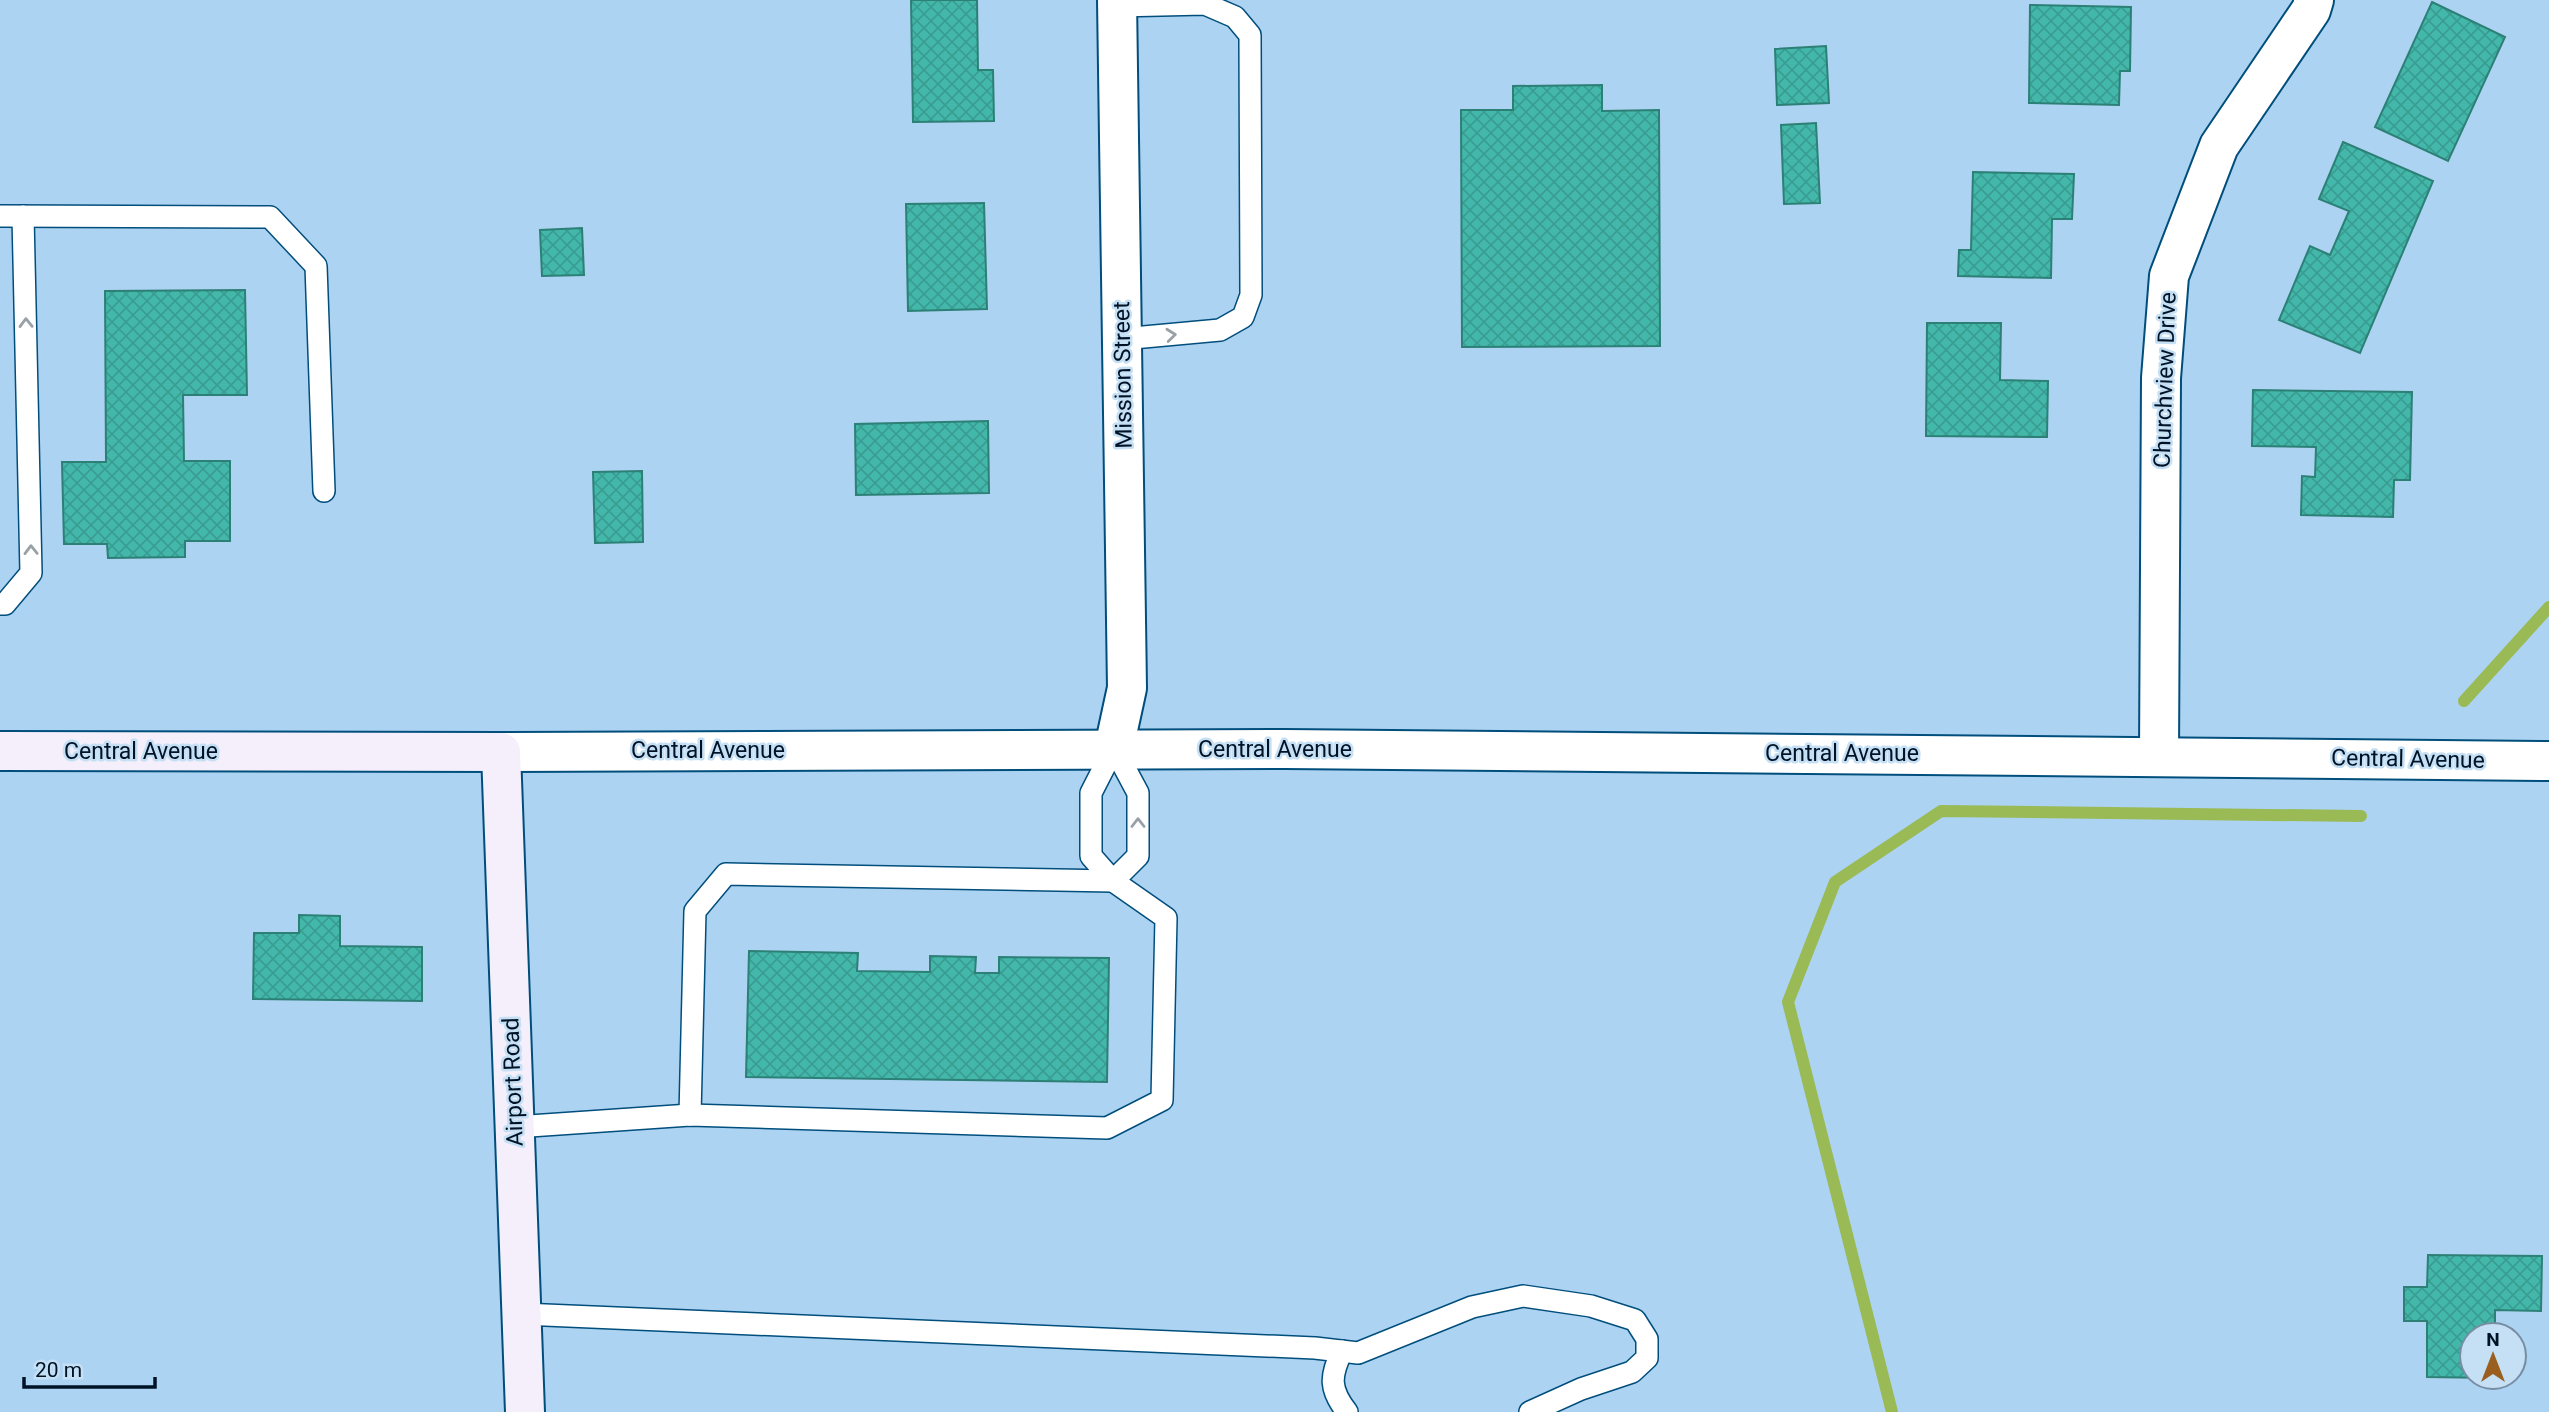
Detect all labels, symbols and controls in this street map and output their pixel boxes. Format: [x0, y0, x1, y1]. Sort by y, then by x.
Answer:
street label: Churchview Drive [2148, 291, 2182, 469]
street label: Mission Street [1108, 301, 1138, 449]
one-way arrow [18, 317, 33, 328]
one-way arrow [1165, 327, 1177, 342]
one-way arrow [23, 545, 39, 555]
street label: Central Avenue [1198, 736, 1352, 763]
street label: Central Avenue [631, 737, 785, 764]
street label: Central Avenue [64, 738, 218, 765]
street label: Central Avenue [1765, 740, 1919, 767]
street label: Central Avenue [2331, 744, 2485, 774]
one-way arrow [1130, 817, 1146, 828]
street label: Airport Road [497, 1017, 529, 1147]
north arrow [2458, 1321, 2528, 1391]
text: N [2486, 1328, 2500, 1351]
scale bar [24, 1346, 156, 1390]
text: 20 m [35, 1358, 82, 1382]

